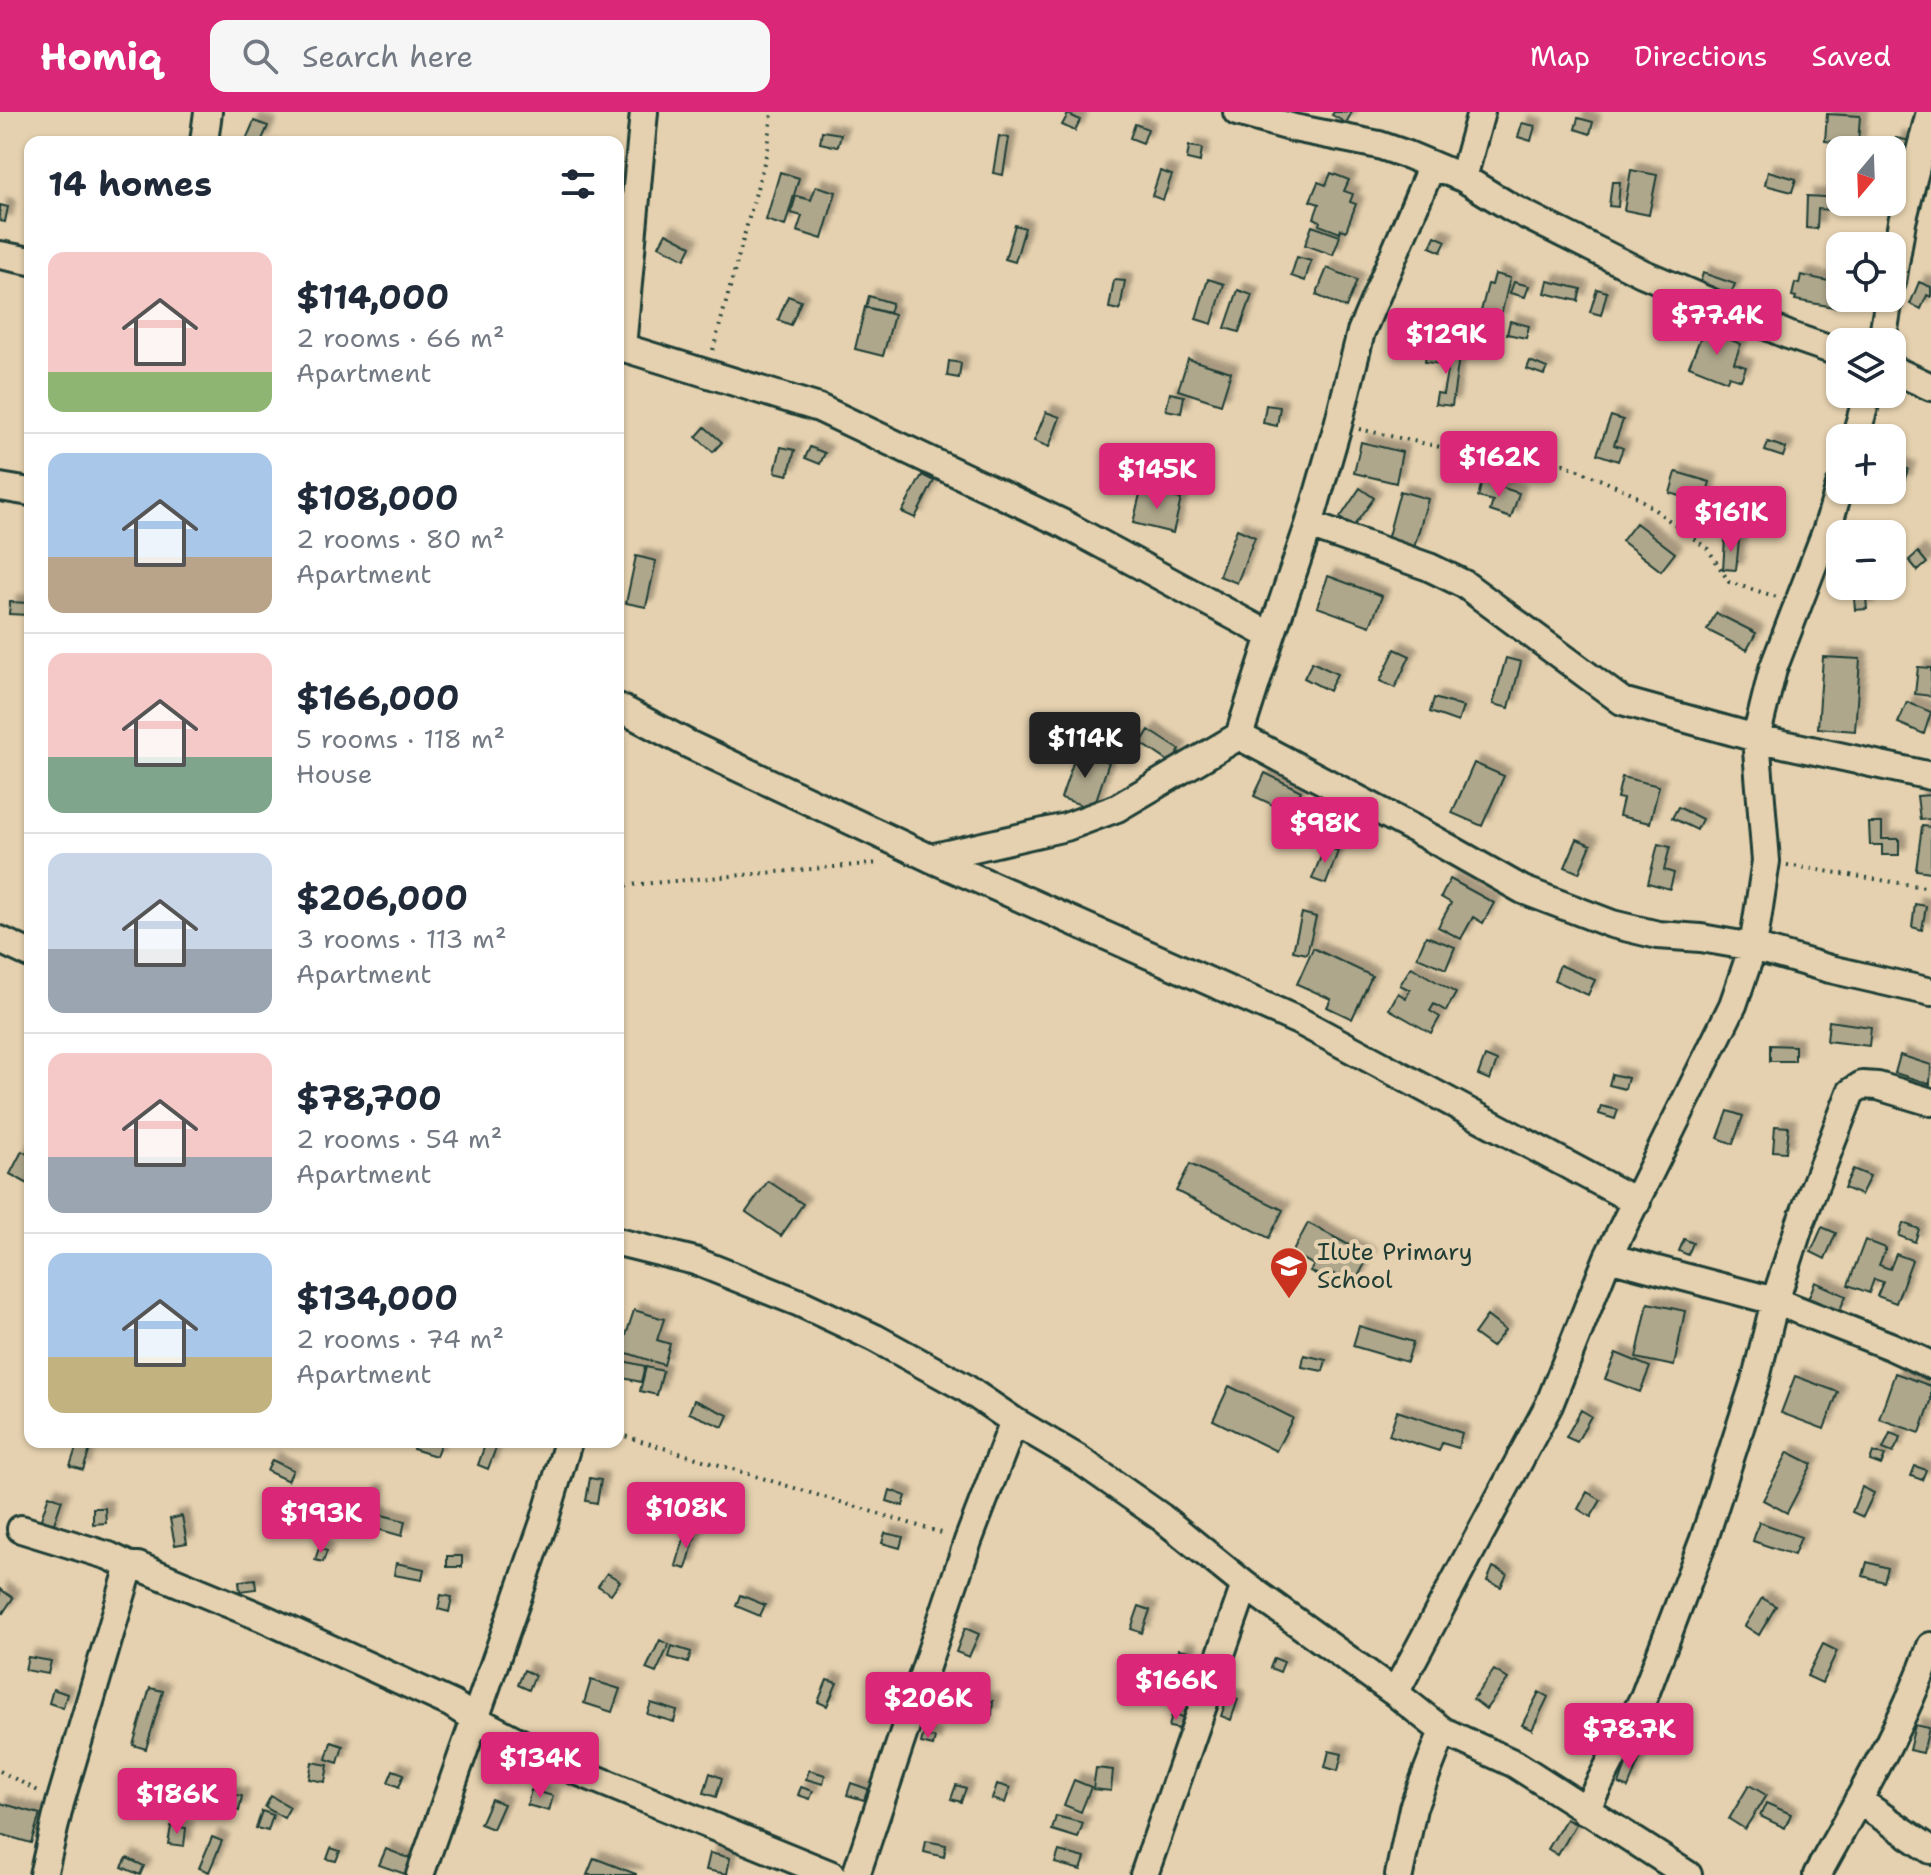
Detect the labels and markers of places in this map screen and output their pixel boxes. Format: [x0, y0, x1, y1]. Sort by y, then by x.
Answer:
pin: $77.4K [1652, 289, 1782, 357]
pin: $129K [1390, 308, 1502, 376]
pin: $162K [1443, 431, 1555, 499]
pin: $145K [1101, 443, 1213, 511]
pin: $161K [1675, 486, 1787, 554]
pin: $114K [1029, 712, 1141, 780]
pin: $98K [1278, 797, 1372, 865]
place label: Ilute Primary School [1317, 1236, 1472, 1296]
school or university icon: Ilute Primary School [1268, 1245, 1310, 1300]
pin: $108K [630, 1482, 742, 1550]
pin: $193K [265, 1487, 377, 1555]
pin: $166K [1120, 1654, 1232, 1722]
pin: $206K [872, 1672, 984, 1740]
pin: $78.7K [1564, 1703, 1694, 1771]
pin: $134K [484, 1732, 596, 1800]
pin: $186K [121, 1768, 233, 1836]

